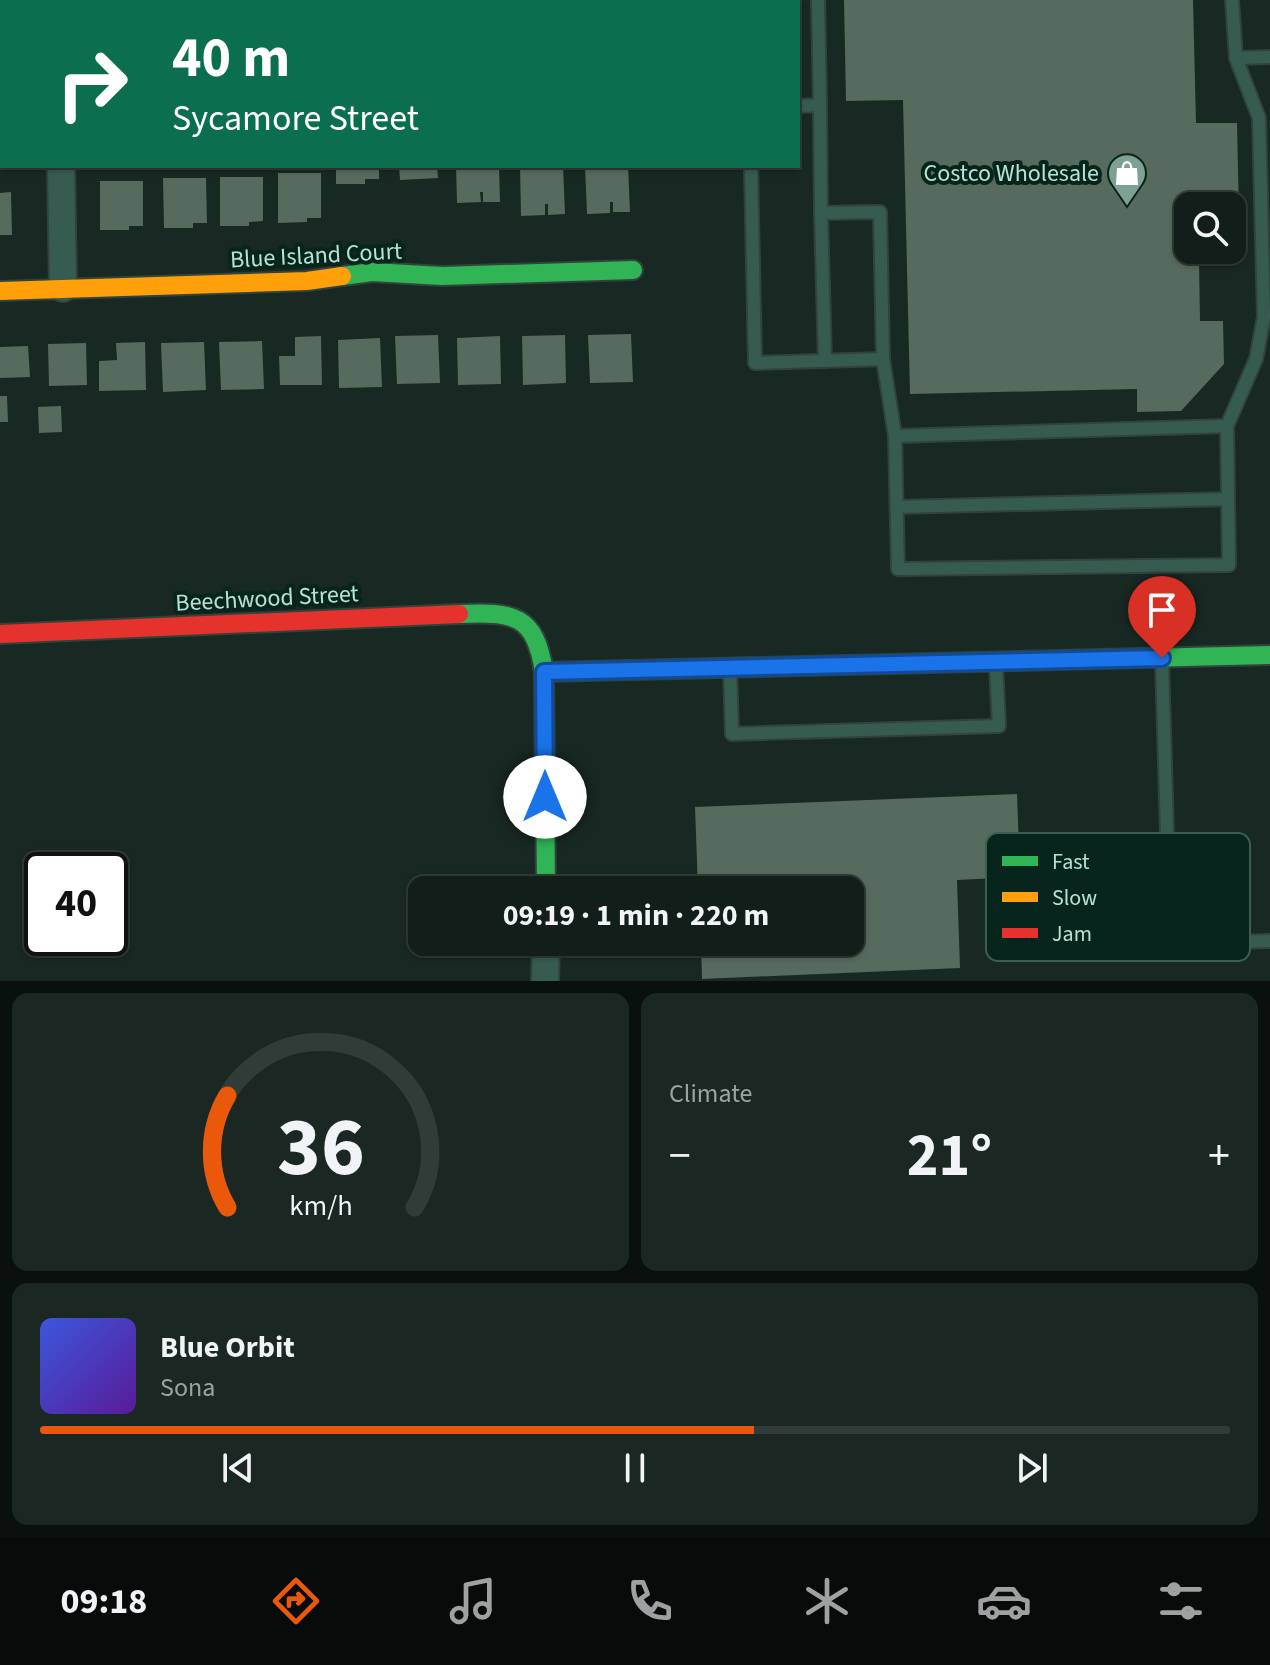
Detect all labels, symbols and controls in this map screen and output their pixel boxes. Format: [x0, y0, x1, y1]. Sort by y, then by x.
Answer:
text: 40 m [172, 19, 290, 98]
icon: right [40, 32, 144, 136]
text: Sycamore Street [172, 93, 419, 144]
shop icon: Costco Wholesale [1106, 152, 1148, 207]
place label: Costco Wholesale [924, 156, 1099, 191]
map controls [1174, 192, 1246, 264]
button: search [1174, 192, 1246, 264]
street label: Blue Island Court [229, 234, 403, 277]
street label: Beechwood Street [175, 576, 359, 621]
pin [1128, 576, 1196, 658]
icon: arrive [1140, 588, 1184, 632]
position arrow [503, 755, 587, 839]
legend [986, 833, 1250, 961]
text: Fast [1052, 846, 1090, 878]
speed limit sign: 40 [24, 852, 128, 956]
text: Slow [1052, 882, 1097, 914]
text: 09:19 · 1 min · 220 m [503, 894, 769, 937]
text: Jam [1052, 918, 1092, 950]
text: Climate [669, 1075, 753, 1112]
text: 36 [277, 1089, 364, 1207]
text: 21° [907, 1114, 992, 1199]
text: − [669, 1125, 691, 1188]
text: + [1208, 1125, 1230, 1188]
text: km/h [289, 1186, 352, 1226]
text: Blue Orbit [160, 1326, 295, 1369]
text: Sona [160, 1369, 215, 1406]
icon: previous [216, 1446, 260, 1490]
icon: pause [613, 1446, 657, 1490]
icon: next [1010, 1446, 1054, 1490]
icon: directions [268, 1573, 324, 1629]
icon: music [445, 1573, 501, 1629]
icon: phone [622, 1573, 678, 1629]
icon: climate [799, 1573, 855, 1629]
icon: car [976, 1573, 1032, 1629]
icon: filters [1153, 1573, 1209, 1629]
text: 09:18 [61, 1576, 147, 1627]

